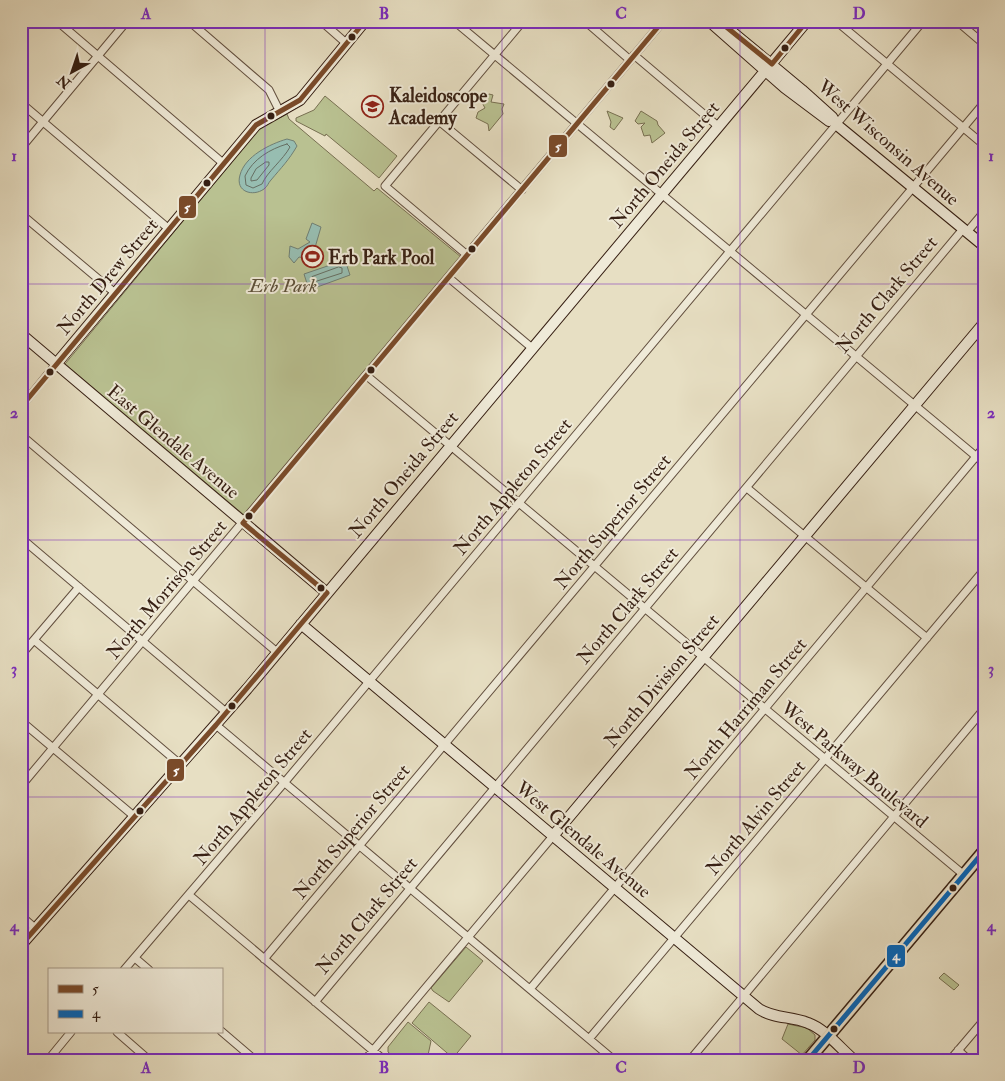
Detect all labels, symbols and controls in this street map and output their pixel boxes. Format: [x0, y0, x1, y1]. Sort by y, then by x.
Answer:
text: A [140, 4, 152, 24]
text: B [379, 4, 389, 24]
text: C [615, 4, 627, 24]
text: D [852, 4, 866, 24]
unlabelled marker [347, 32, 357, 42]
unlabelled marker [780, 43, 790, 53]
north arrow [48, 48, 98, 98]
text: N [53, 71, 75, 93]
street label: West Wisconsin Avenue [812, 74, 964, 211]
unlabelled marker [606, 79, 616, 89]
place label: Kaleidoscope Academy [388, 84, 487, 131]
school or university icon: Kaleidoscope Academy [361, 94, 385, 118]
street label: North Oneida Street [605, 96, 725, 233]
unlabelled marker [266, 111, 276, 121]
line badge: 5 [548, 134, 568, 158]
text: 5 [555, 138, 562, 155]
text: 1 [11, 146, 17, 166]
text: 1 [988, 146, 994, 166]
unlabelled marker [202, 178, 212, 188]
line badge: 5 [178, 195, 197, 219]
text: 5 [184, 199, 191, 216]
street label: North Drew Street [52, 213, 164, 340]
street label: North Clark Street [831, 231, 943, 358]
unlabelled marker [467, 244, 477, 254]
sports icon: Erb Park Pool [300, 245, 324, 269]
place label: Erb Park Pool [328, 246, 434, 270]
park label: Erb Park [247, 274, 317, 298]
unlabelled marker [366, 365, 376, 375]
unlabelled marker [45, 367, 55, 377]
street label: East Glendale Avenue [102, 379, 245, 504]
text: 2 [10, 403, 18, 423]
text: 2 [987, 403, 995, 423]
street label: North Oneida Street [344, 406, 464, 543]
street label: North Appleton Street [448, 413, 578, 561]
street label: North Superior Street [549, 449, 677, 595]
unlabelled marker [244, 511, 254, 521]
street label: North Morrison Street [101, 515, 232, 664]
street label: North Clark Street [572, 542, 684, 669]
unlabelled marker [316, 583, 326, 593]
street label: North Division Street [599, 609, 725, 752]
street label: North Harriman Street [679, 633, 812, 784]
text: 3 [11, 659, 17, 679]
text: 3 [988, 659, 994, 679]
street label: West Parkway Boulevard [775, 696, 933, 834]
unlabelled marker [227, 701, 237, 711]
street label: North Appleton Street [188, 723, 318, 871]
street label: North Alvin Street [701, 755, 811, 880]
line badge: 5 [166, 758, 185, 782]
street label: North Superior Street [288, 759, 416, 905]
text: 5 [173, 762, 180, 779]
street label: West Glendale Avenue [510, 775, 656, 904]
unlabelled marker [135, 806, 145, 816]
street label: North Clark Street [311, 852, 423, 979]
unlabelled marker [948, 883, 958, 893]
text: 4 [9, 916, 20, 936]
text: 4 [986, 916, 997, 936]
line badge: 4 [886, 944, 906, 968]
text: 4 [891, 947, 901, 964]
legend [48, 968, 222, 1034]
text: 5 [92, 980, 99, 999]
text: 4 [92, 1004, 101, 1023]
unlabelled marker [829, 1024, 839, 1034]
text: A [140, 1058, 152, 1078]
text: B [379, 1058, 389, 1078]
text: C [615, 1058, 627, 1078]
text: D [852, 1058, 866, 1078]

